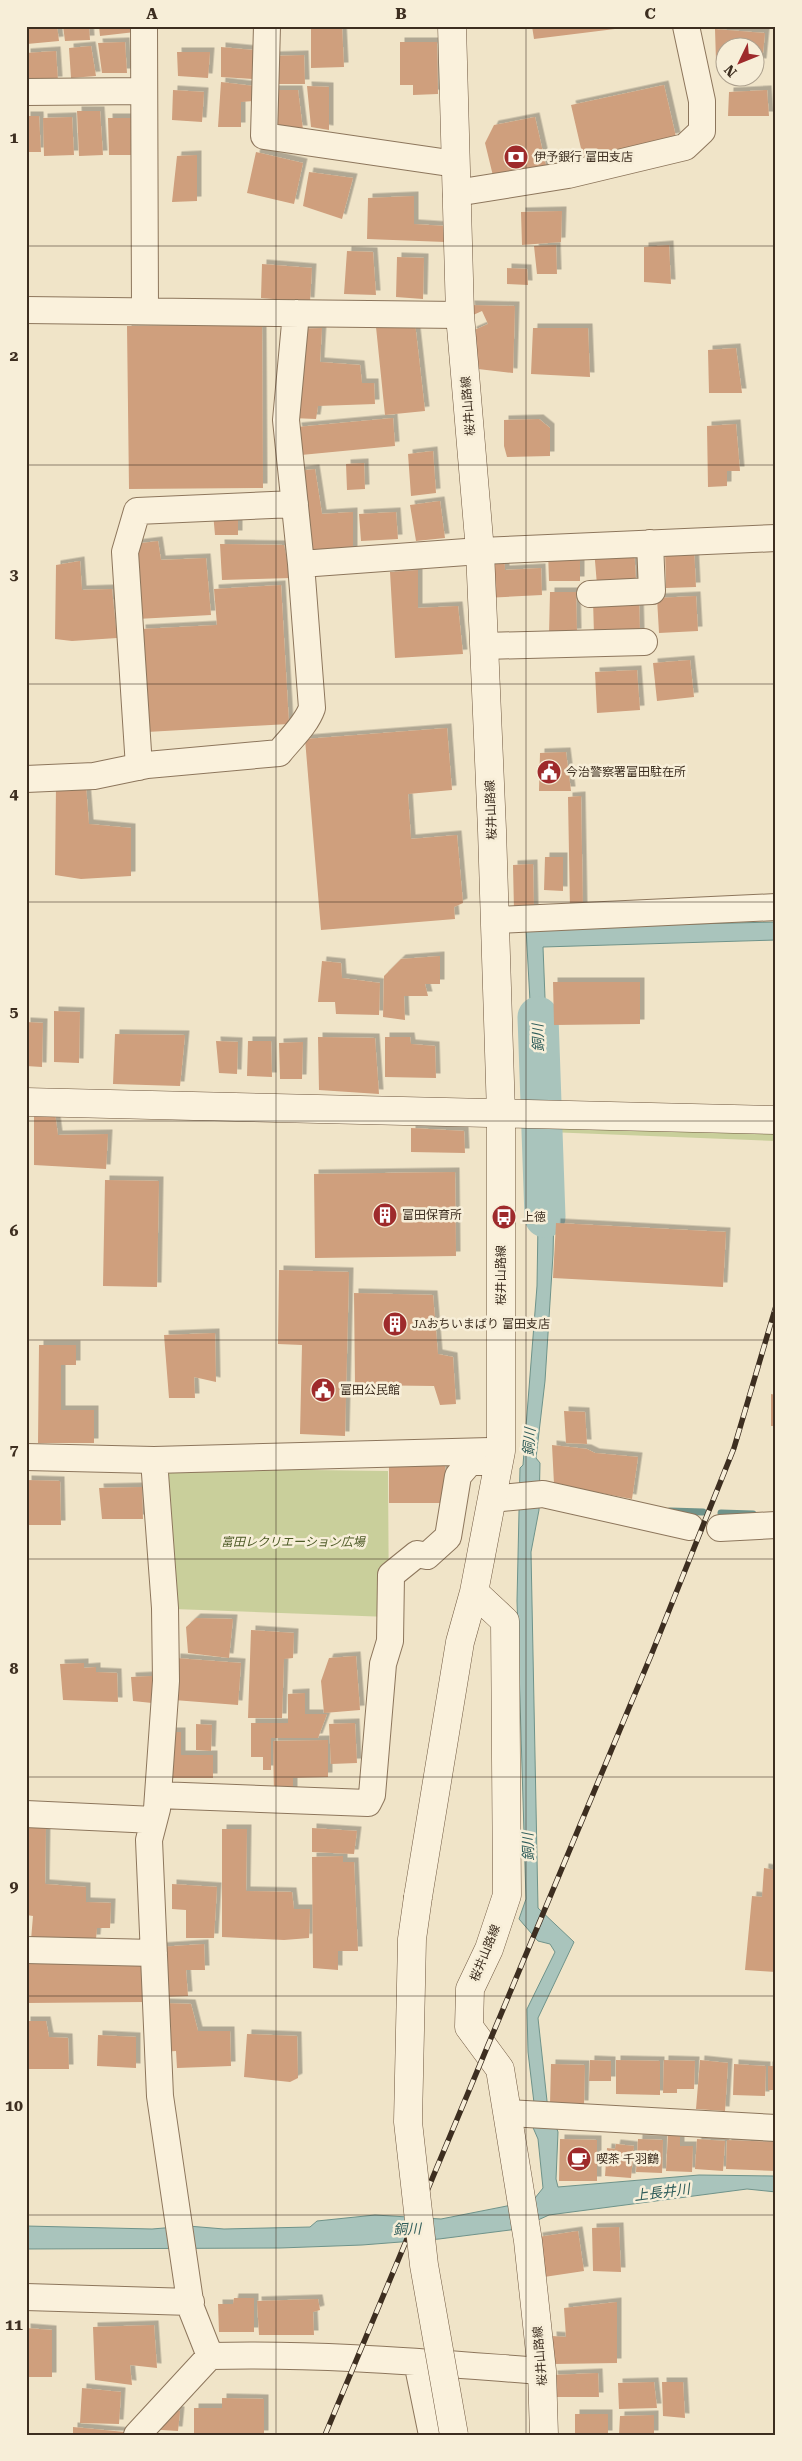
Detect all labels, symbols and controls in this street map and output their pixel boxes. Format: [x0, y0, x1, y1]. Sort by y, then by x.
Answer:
text: A [146, 4, 158, 23]
text: B [395, 4, 407, 23]
text: C [644, 4, 656, 23]
north arrow [714, 38, 764, 88]
text: N [721, 61, 740, 80]
text: 1 [10, 128, 19, 147]
bank icon: 伊予銀行 富田支店 [503, 144, 529, 170]
place label: 伊予銀行 富田支店 [534, 150, 633, 164]
text: 2 [10, 346, 19, 365]
street label: 桜井山路線 [458, 375, 478, 437]
text: 3 [10, 565, 19, 584]
public building icon: 今治警察署富田駐在所 [536, 759, 562, 785]
place label: 今治警察署富田駐在所 [566, 765, 686, 779]
street label: 桜井山路線 [483, 780, 499, 840]
text: 4 [10, 784, 19, 803]
text: 5 [10, 1002, 19, 1021]
water label: 銅川 [529, 1022, 546, 1052]
building icon: 富田保育所 [372, 1202, 398, 1228]
bus stop icon: 上徳 [491, 1204, 517, 1230]
place label: 富田保育所 [402, 1208, 462, 1222]
place label: 上徳 [522, 1210, 546, 1224]
text: 6 [10, 1221, 19, 1240]
street label: 桜井山路線 [494, 1245, 508, 1305]
building icon: JAおちいまばり 富田支店 [382, 1311, 408, 1337]
place label: JAおちいまばり 富田支店 [412, 1317, 550, 1331]
public building icon: 富田公民館 [310, 1377, 336, 1403]
place label: 富田公民館 [340, 1383, 400, 1397]
water label: 銅川 [520, 1425, 538, 1457]
text: 7 [10, 1440, 19, 1459]
park label: 富田レクリエーション広場 [221, 1535, 367, 1549]
text: 8 [10, 1659, 19, 1678]
water label: 銅川 [519, 1831, 536, 1861]
text: 9 [10, 1877, 19, 1896]
street label: 桜井山路線 [467, 1923, 503, 1983]
text: 10 [5, 2096, 23, 2115]
cafe icon: 喫茶 千羽鶴 [566, 2146, 592, 2172]
place label: 喫茶 千羽鶴 [596, 2152, 659, 2166]
water label: 上長井川 [633, 2180, 693, 2203]
water label: 銅川 [393, 2220, 423, 2237]
text: 11 [5, 2315, 23, 2334]
street label: 桜井山路線 [530, 2325, 550, 2387]

